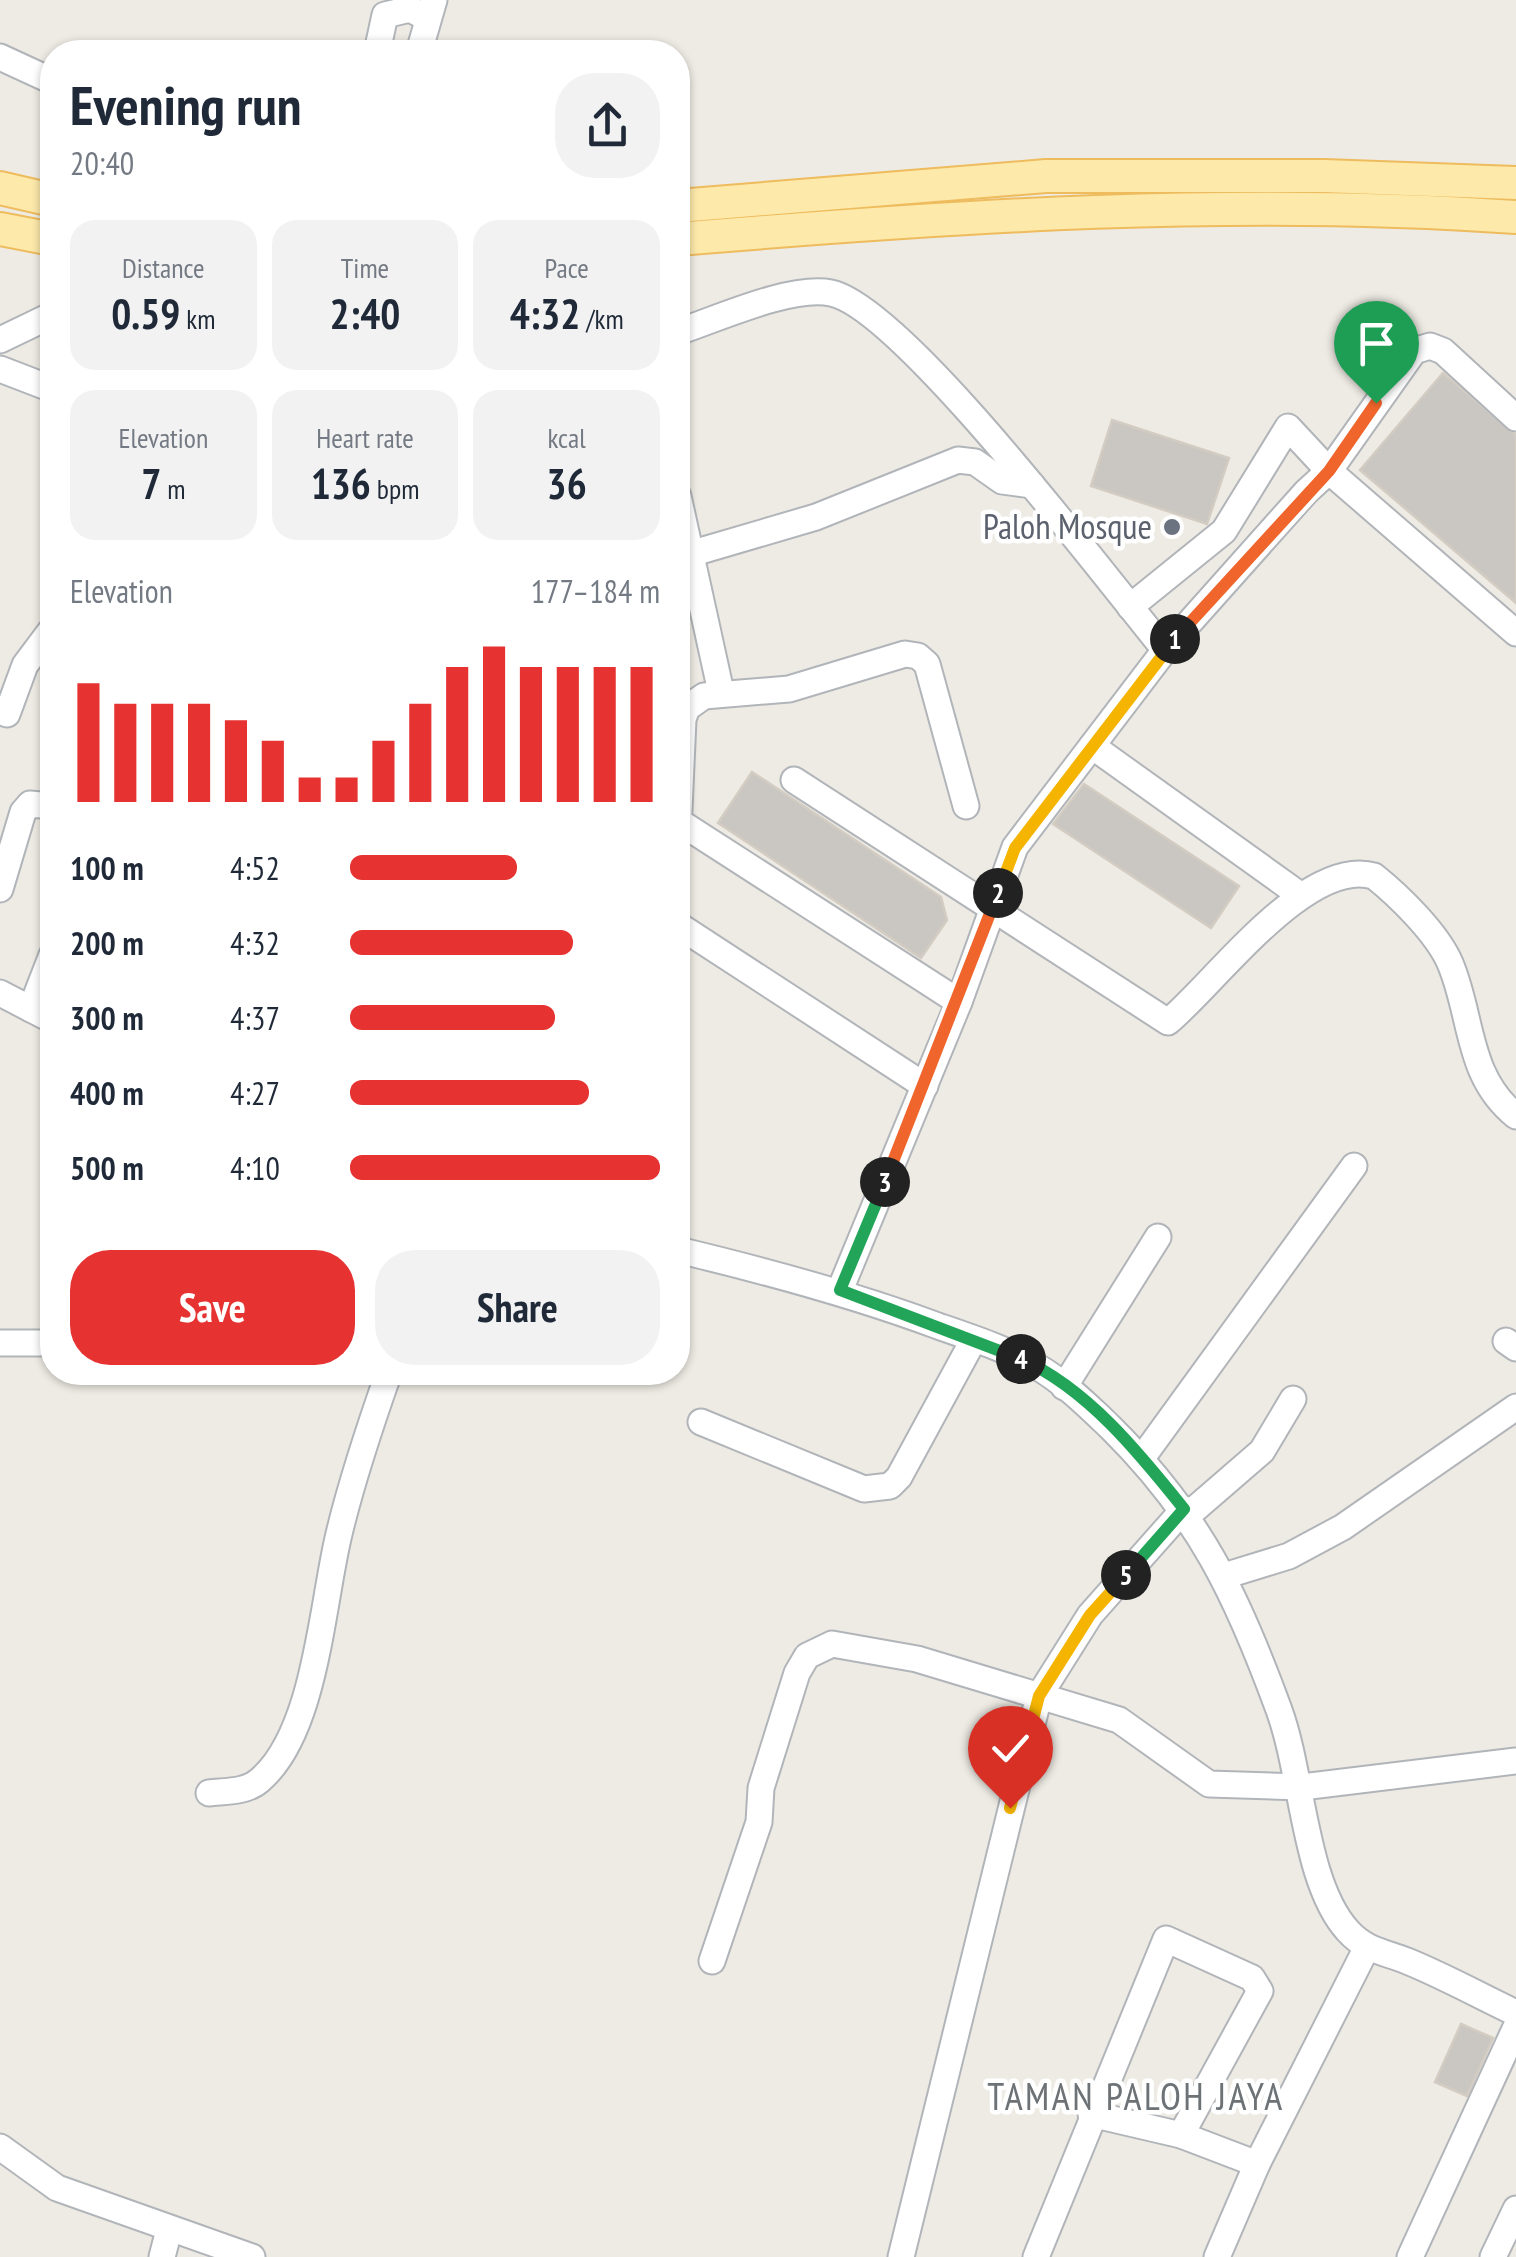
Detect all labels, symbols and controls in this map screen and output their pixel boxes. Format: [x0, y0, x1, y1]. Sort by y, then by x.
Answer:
text: Evening run [70, 69, 302, 140]
button: share [555, 73, 660, 178]
text: 20:40 [70, 142, 134, 184]
text: Distance [122, 249, 205, 286]
text: Time [341, 249, 389, 286]
text: Pace [545, 249, 589, 286]
text: 0.59 [111, 286, 180, 341]
text: 2:40 [330, 286, 400, 341]
text: 4:32 [510, 286, 580, 341]
text: km [180, 300, 215, 337]
text: /km [580, 300, 624, 337]
pin [1334, 301, 1419, 404]
icon: arrive [1349, 316, 1404, 371]
text: Elevation [118, 419, 208, 456]
text: Heart rate [316, 419, 414, 456]
text: kcal [548, 419, 586, 456]
text: 7 [141, 456, 161, 511]
text: 136 [311, 456, 371, 511]
text: 36 [547, 456, 587, 511]
text: m [161, 470, 185, 507]
text: bpm [371, 470, 419, 507]
place label: Paloh Mosque [983, 503, 1152, 549]
marker: Paloh Mosque [1161, 516, 1183, 538]
text: Elevation [70, 570, 173, 612]
text: 177–184 m [531, 570, 660, 612]
pin: 1 [1150, 614, 1200, 664]
text: 1 [1168, 620, 1182, 657]
text: 100 m [70, 847, 144, 889]
text: 4:52 [230, 847, 280, 889]
pin: 2 [973, 868, 1023, 918]
text: 2 [991, 874, 1005, 911]
text: 200 m [70, 922, 144, 964]
text: 4:32 [230, 922, 280, 964]
text: 300 m [70, 997, 144, 1039]
text: 4:37 [230, 997, 280, 1039]
text: 400 m [70, 1072, 144, 1114]
text: 4:27 [230, 1072, 280, 1114]
text: 500 m [70, 1147, 144, 1189]
text: 4:10 [230, 1147, 280, 1189]
pin: 3 [860, 1157, 910, 1207]
text: 3 [878, 1163, 892, 1200]
button: Save [70, 1250, 355, 1365]
button: Share [375, 1250, 660, 1365]
pin: 4 [996, 1334, 1046, 1384]
text: 4 [1014, 1340, 1028, 1377]
pin: 5 [1101, 1550, 1151, 1600]
text: 5 [1119, 1556, 1133, 1593]
pin [968, 1706, 1053, 1809]
icon: check [983, 1721, 1038, 1776]
district label: TAMAN PALOH JAYA [987, 2071, 1285, 2120]

